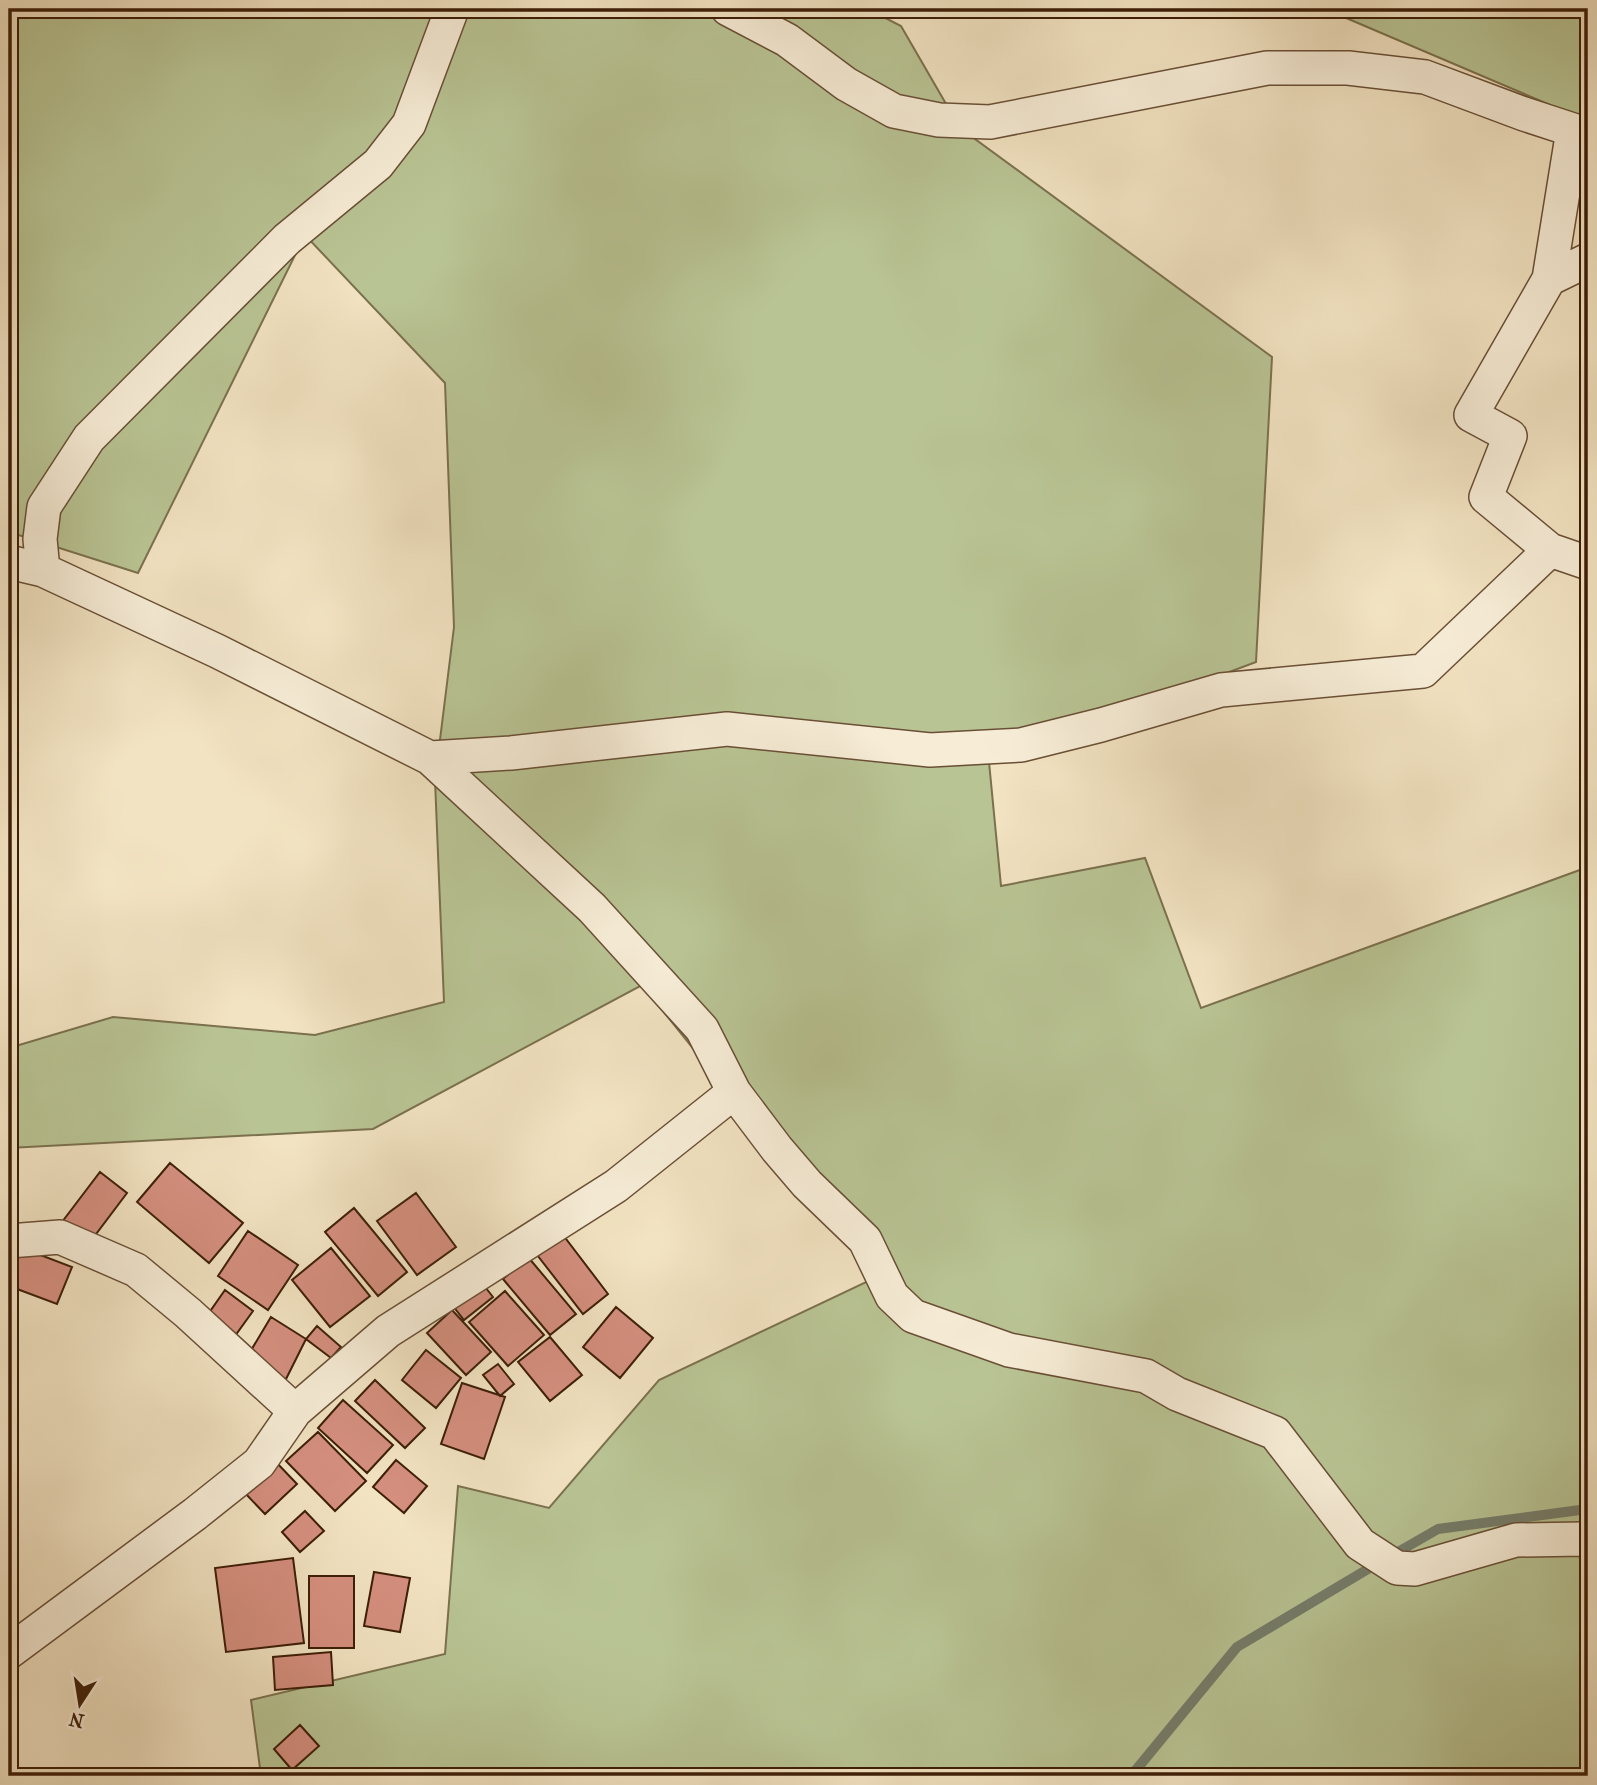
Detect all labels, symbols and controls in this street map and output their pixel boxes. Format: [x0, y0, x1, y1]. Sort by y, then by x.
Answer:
north arrow [46, 1670, 116, 1740]
text: N [67, 1707, 86, 1732]

